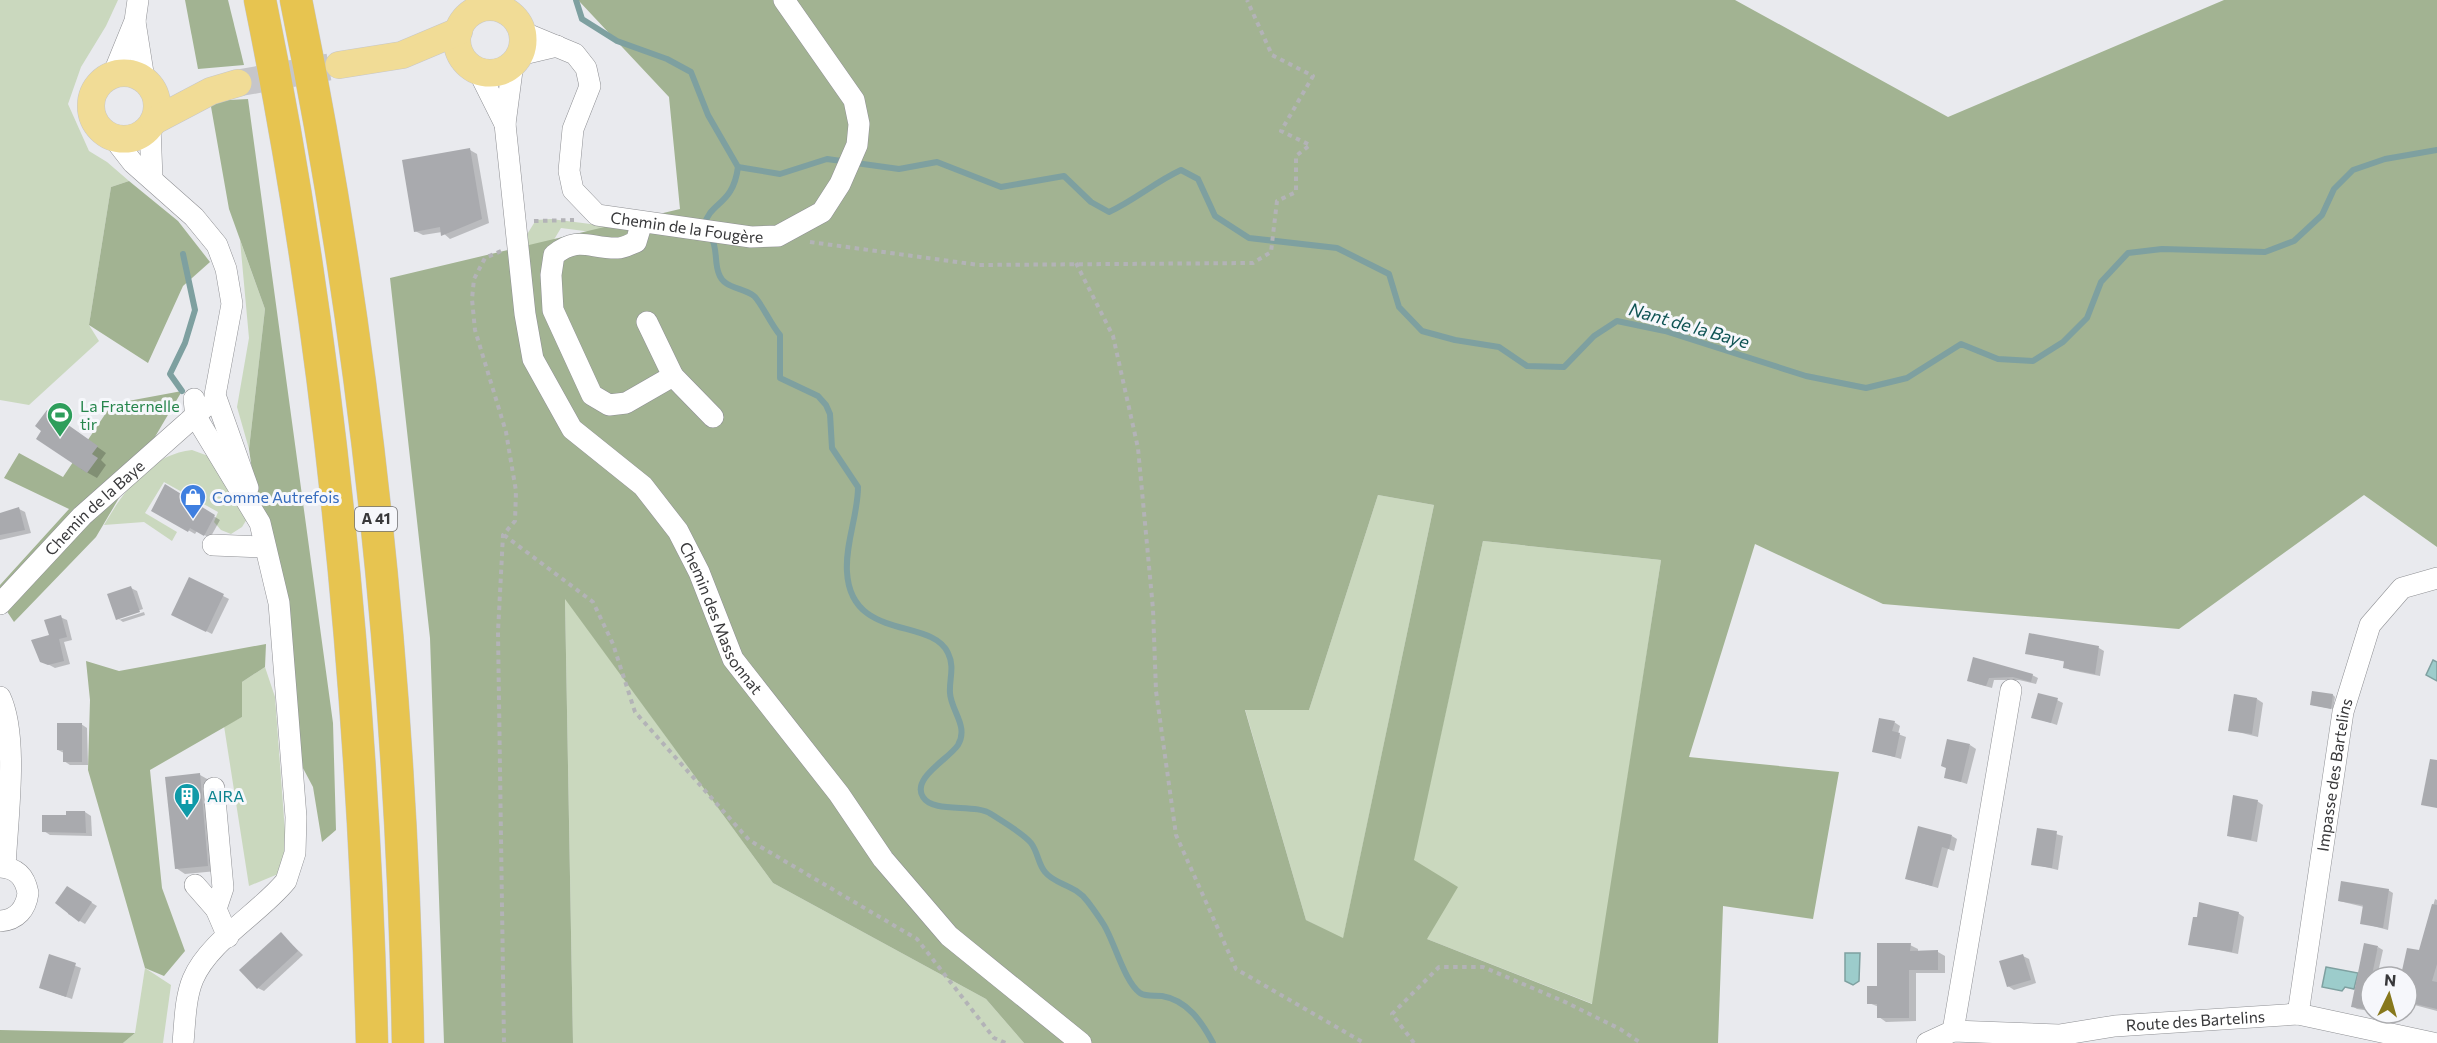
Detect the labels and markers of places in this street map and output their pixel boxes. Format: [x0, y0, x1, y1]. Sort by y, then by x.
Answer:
place label: La Fraternelle tir [80, 396, 180, 433]
sports icon: La Fraternelle tir [45, 400, 75, 438]
shop icon: Comme Autrefois [178, 482, 208, 520]
place label: Comme Autrefois [212, 487, 340, 506]
building icon: AIRA [172, 781, 202, 819]
place label: AIRA [207, 786, 244, 805]

